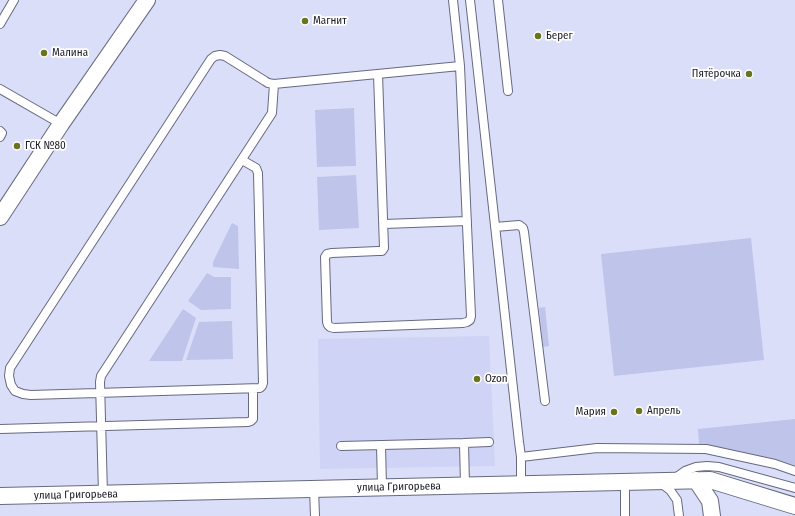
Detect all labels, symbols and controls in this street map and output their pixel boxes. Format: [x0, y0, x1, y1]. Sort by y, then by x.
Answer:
place label: Магнит [313, 14, 347, 28]
marker: Магнит [300, 16, 310, 26]
place label: Берег [546, 29, 573, 43]
marker: Берег [533, 31, 543, 41]
place label: Малина [52, 46, 88, 60]
marker: Малина [39, 48, 49, 58]
place label: Пятёрочка [692, 67, 741, 81]
marker: Пятёрочка [744, 69, 754, 79]
place label: ГСК №80 [25, 139, 66, 153]
marker: ГСК №80 [12, 141, 22, 151]
place label: Ozon [485, 372, 508, 386]
marker: Ozon [472, 374, 482, 384]
place label: Апрель [647, 404, 681, 418]
place label: Мария [576, 405, 606, 419]
marker: Апрель [634, 406, 644, 416]
marker: Мария [609, 407, 619, 417]
street label: улица Григорьева [357, 480, 441, 494]
street label: улица Григорьева [34, 488, 118, 502]

